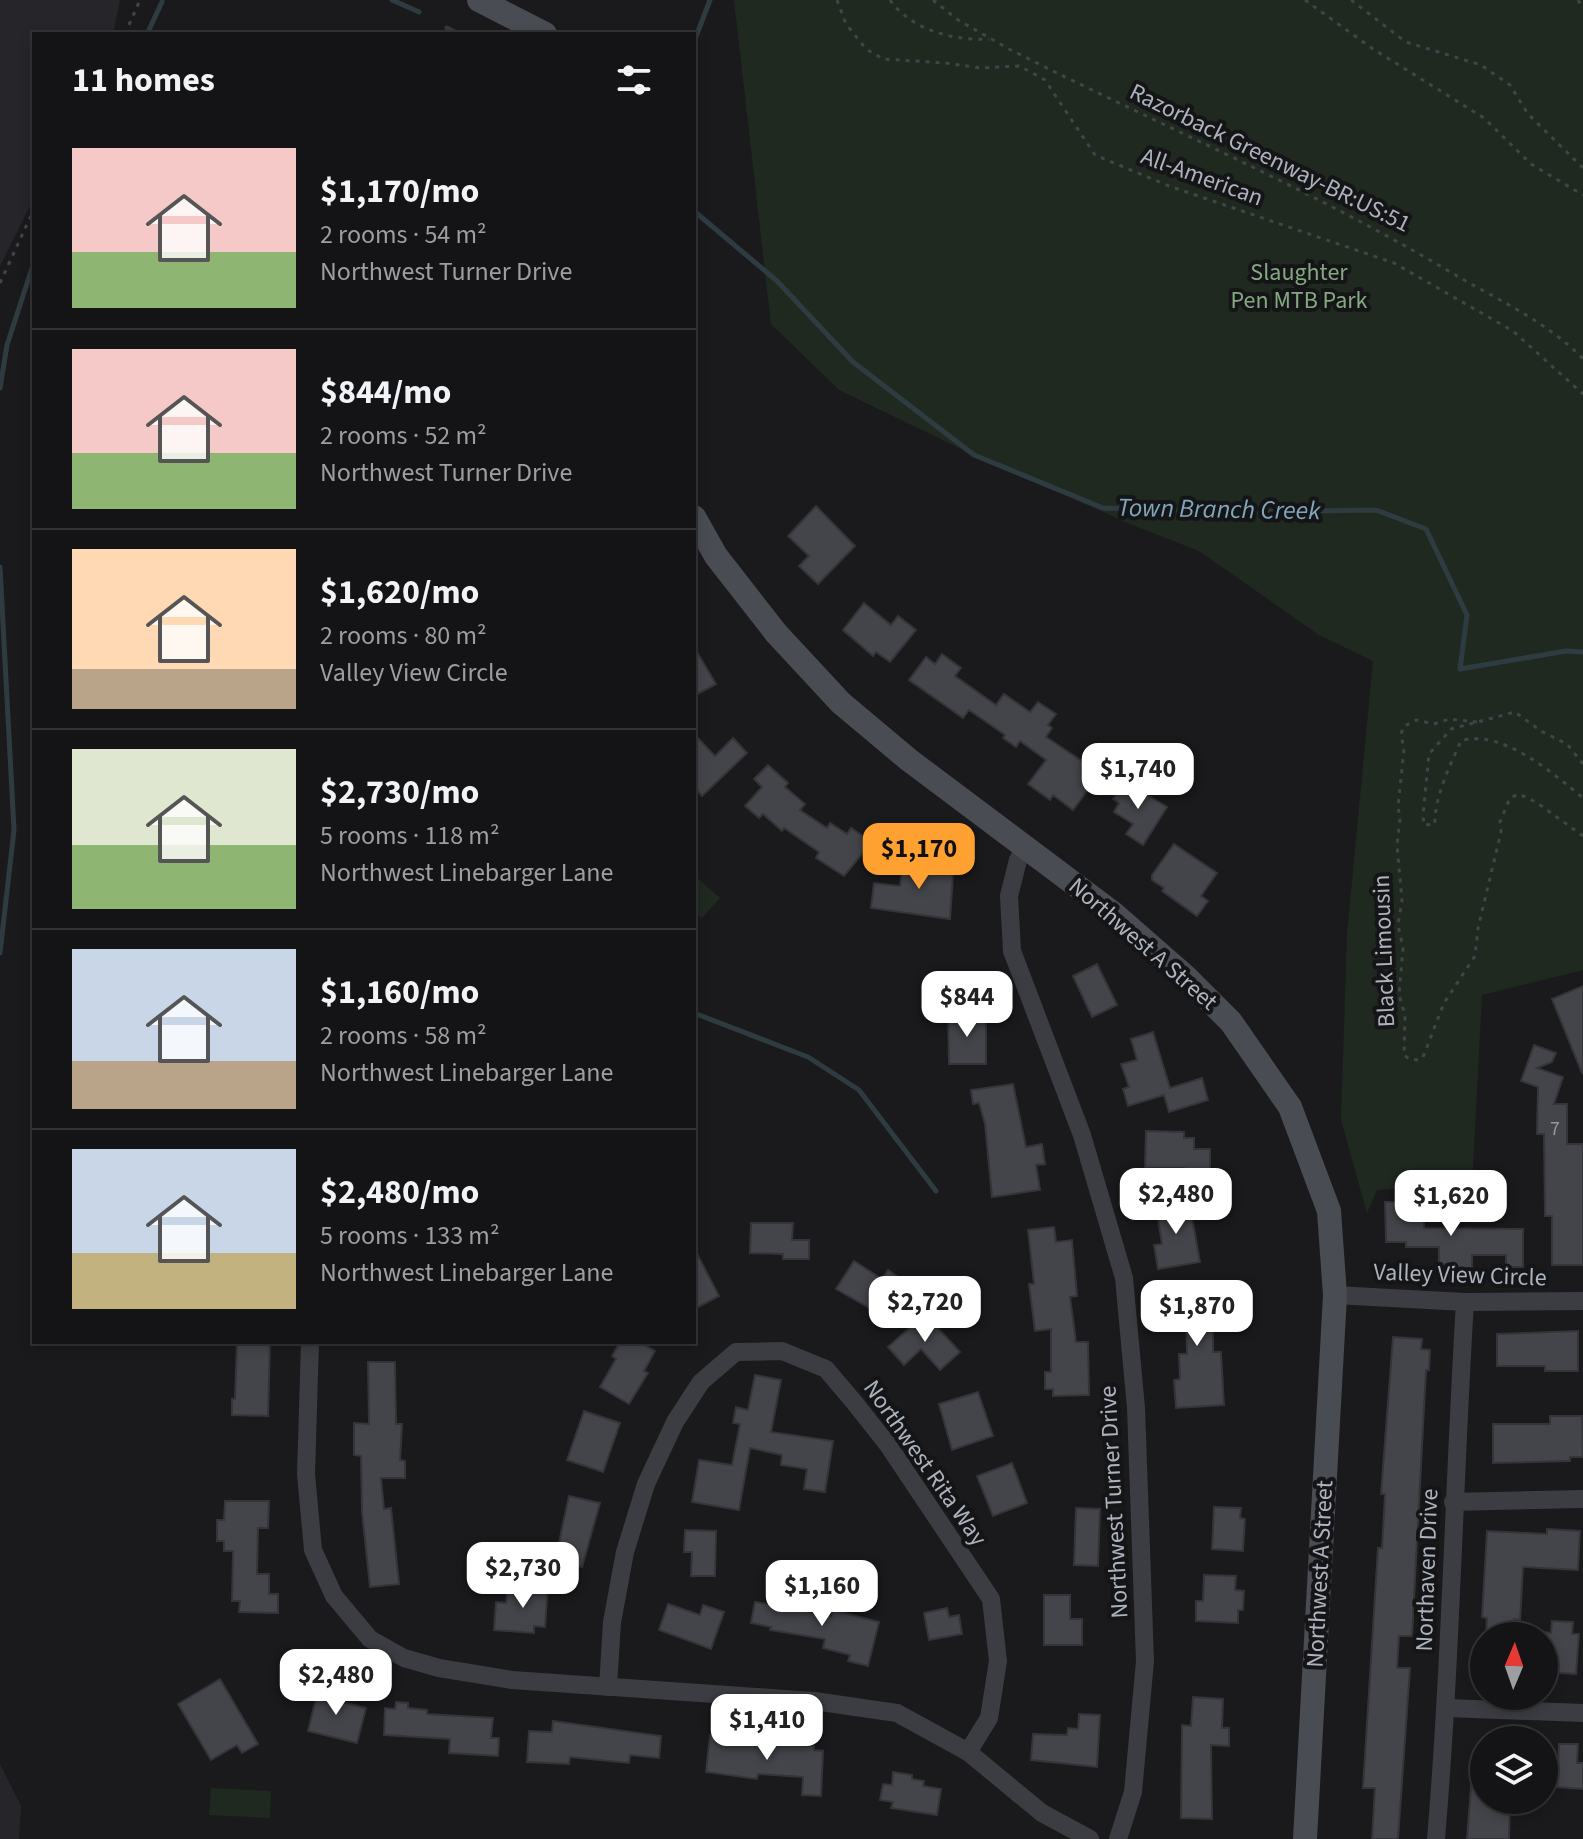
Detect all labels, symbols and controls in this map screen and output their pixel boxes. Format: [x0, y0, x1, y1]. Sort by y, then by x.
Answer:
text: 11 homes [72, 56, 215, 105]
icon: filters [612, 58, 656, 102]
street label: Razorback Greenway-BR:US:51 [1124, 75, 1416, 241]
street label: All-American [1136, 139, 1268, 215]
text: $1,170/mo [320, 167, 480, 216]
icon: home [136, 180, 232, 276]
text: 2 rooms · 54 m² [320, 216, 487, 253]
text: Northwest Turner Drive [320, 253, 572, 290]
park label: Slaughter Pen MTB Park [1231, 255, 1368, 318]
text: $844/mo [320, 368, 451, 417]
icon: home [136, 381, 232, 477]
text: 2 rooms · 52 m² [320, 417, 487, 454]
text: Northwest Turner Drive [320, 454, 572, 491]
water label: Town Branch Creek [1117, 489, 1322, 529]
text: $1,620/mo [320, 568, 480, 617]
icon: home [136, 581, 232, 677]
text: 2 rooms · 80 m² [320, 617, 487, 654]
text: Valley View Circle [320, 654, 508, 691]
pin: $1,740 [1073, 743, 1203, 811]
text: $1,740 [1100, 750, 1176, 787]
text: $2,730/mo [320, 768, 480, 817]
icon: home [136, 781, 232, 877]
text: 5 rooms · 118 m² [320, 817, 499, 854]
pin: $1,170 [854, 823, 984, 891]
text: $1,170 [881, 830, 957, 867]
text: Northwest Linebarger Lane [320, 854, 613, 891]
street label: Northwest A Street [1061, 869, 1225, 1019]
street label: Black Limousin [1364, 874, 1404, 1028]
text: $1,160/mo [320, 968, 480, 1017]
pin: $844 [920, 971, 1014, 1039]
text: $844 [940, 978, 994, 1015]
icon: home [136, 981, 232, 1077]
text: 2 rooms · 58 m² [320, 1017, 487, 1054]
text: Northwest Linebarger Lane [320, 1054, 613, 1091]
house number: 7 [1550, 1115, 1560, 1143]
text: $2,480/mo [320, 1168, 480, 1217]
pin: $2,480 [1111, 1168, 1241, 1236]
pin: $1,620 [1386, 1170, 1516, 1238]
text: $2,480 [1138, 1175, 1214, 1212]
text: $1,620 [1413, 1177, 1489, 1214]
icon: home [136, 1181, 232, 1277]
text: 5 rooms · 133 m² [320, 1217, 499, 1254]
text: Northwest Linebarger Lane [320, 1254, 613, 1291]
street label: Valley View Circle [1373, 1254, 1547, 1296]
pin: $2,720 [860, 1276, 990, 1344]
pin: $1,870 [1132, 1280, 1262, 1348]
text: $2,720 [887, 1283, 963, 1320]
text: $1,870 [1159, 1287, 1235, 1324]
street label: Northwest Rita Way [855, 1373, 995, 1553]
street label: Northwest Turner Drive [1090, 1385, 1138, 1619]
street label: Northwest A Street [1298, 1479, 1342, 1669]
street label: Northaven Drive [1407, 1488, 1447, 1652]
pin: $2,730 [458, 1542, 588, 1610]
text: $2,730 [485, 1549, 561, 1586]
pin: $1,160 [757, 1560, 887, 1628]
text: $1,160 [784, 1567, 860, 1604]
north arrow [1470, 1622, 1558, 1710]
map controls [1470, 1622, 1558, 1814]
pin: $2,480 [271, 1649, 401, 1717]
text: $2,480 [298, 1656, 374, 1693]
pin: $1,410 [702, 1694, 832, 1762]
text: $1,410 [729, 1701, 805, 1738]
button: layers [1470, 1726, 1558, 1814]

